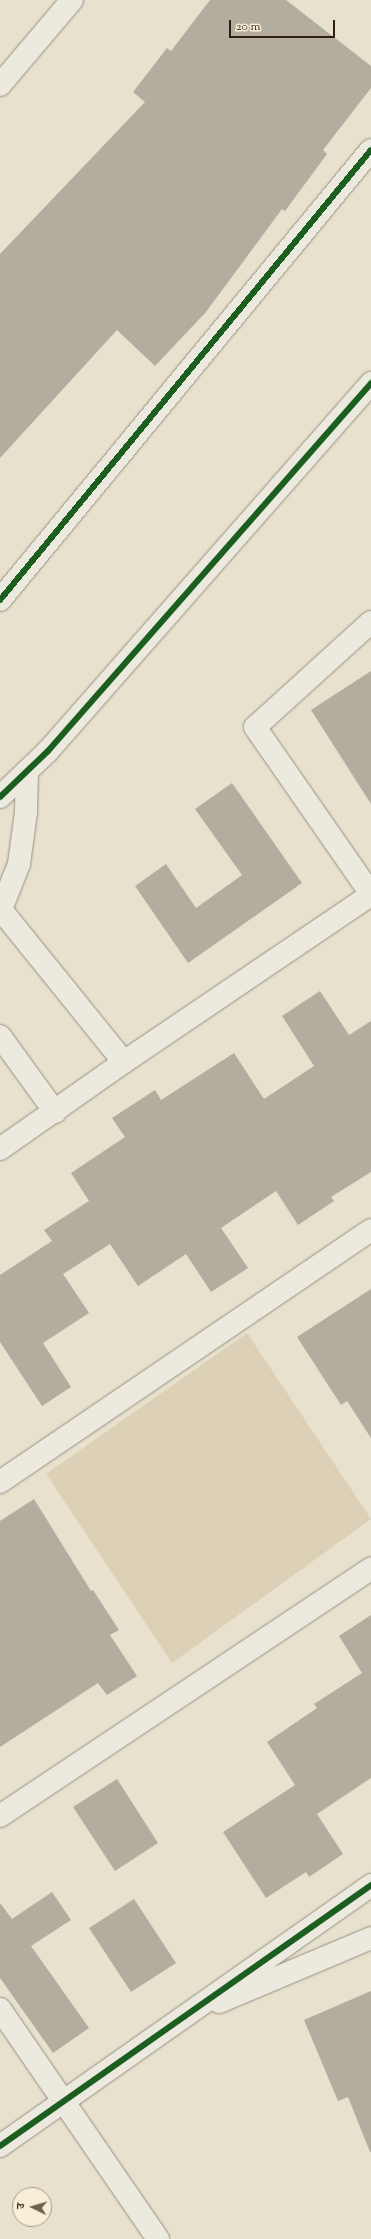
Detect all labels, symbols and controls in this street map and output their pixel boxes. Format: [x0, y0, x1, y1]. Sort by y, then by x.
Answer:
scale bar [231, 12, 337, 38]
text: 20 m [236, 18, 260, 36]
north arrow [12, 2187, 52, 2227]
text: उ [13, 2203, 29, 2210]

